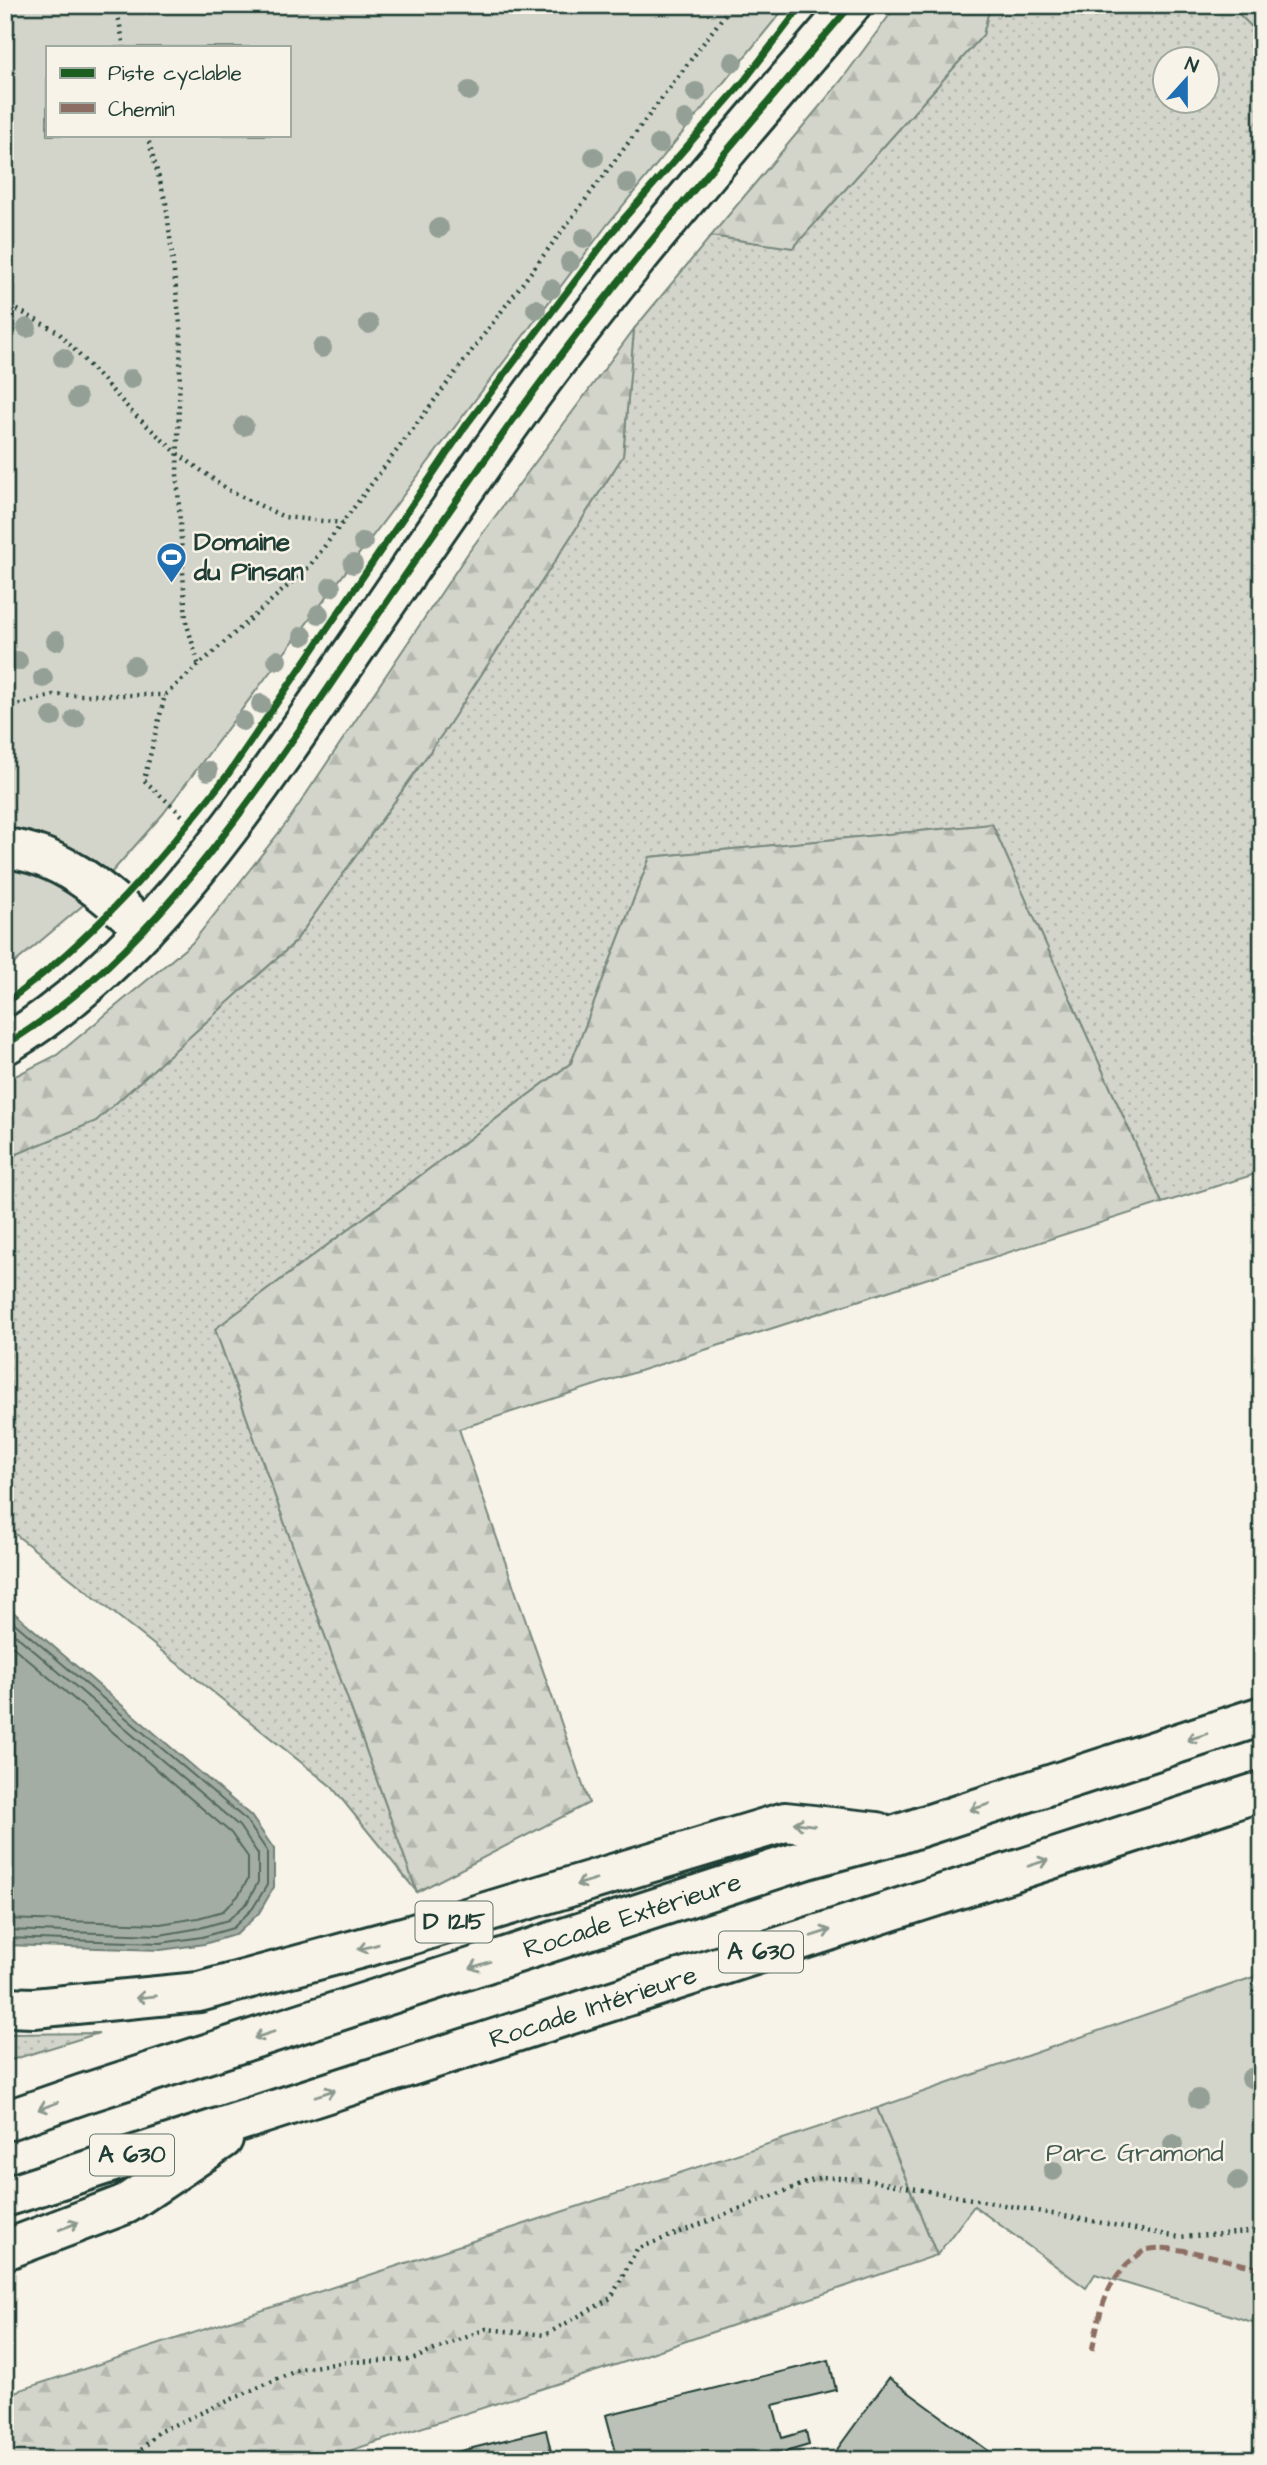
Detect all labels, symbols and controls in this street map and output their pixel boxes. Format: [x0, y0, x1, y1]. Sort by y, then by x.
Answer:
legend [46, 46, 290, 136]
north arrow [1152, 46, 1222, 116]
text: N [1181, 51, 1202, 80]
text: Piste cyclable [108, 59, 242, 90]
text: Chemin [108, 95, 175, 124]
place label: Domaine du Pinsan [193, 524, 304, 590]
sports icon: Domaine du Pinsan [154, 540, 188, 584]
one-way arrow [1186, 1732, 1208, 1744]
one-way arrow [970, 1802, 992, 1814]
one-way arrow [793, 1817, 816, 1830]
one-way arrow [1026, 1856, 1048, 1868]
street label: Rocade Extérieure [519, 1864, 746, 1968]
one-way arrow [575, 1877, 597, 1890]
road number: D 1215 [416, 1901, 492, 1942]
one-way arrow [810, 1926, 832, 1939]
road number: A 630 [719, 1931, 803, 1972]
one-way arrow [357, 1941, 379, 1954]
street label: Rocade Intérieure [485, 1957, 702, 2057]
one-way arrow [470, 1960, 492, 1972]
one-way arrow [135, 1991, 158, 2004]
one-way arrow [253, 2029, 275, 2042]
one-way arrow [313, 2086, 335, 2098]
one-way arrow [37, 2100, 59, 2113]
road number: A 630 [90, 2134, 174, 2176]
park label: Parc Gramond [1046, 2135, 1224, 2171]
one-way arrow [58, 2219, 79, 2231]

